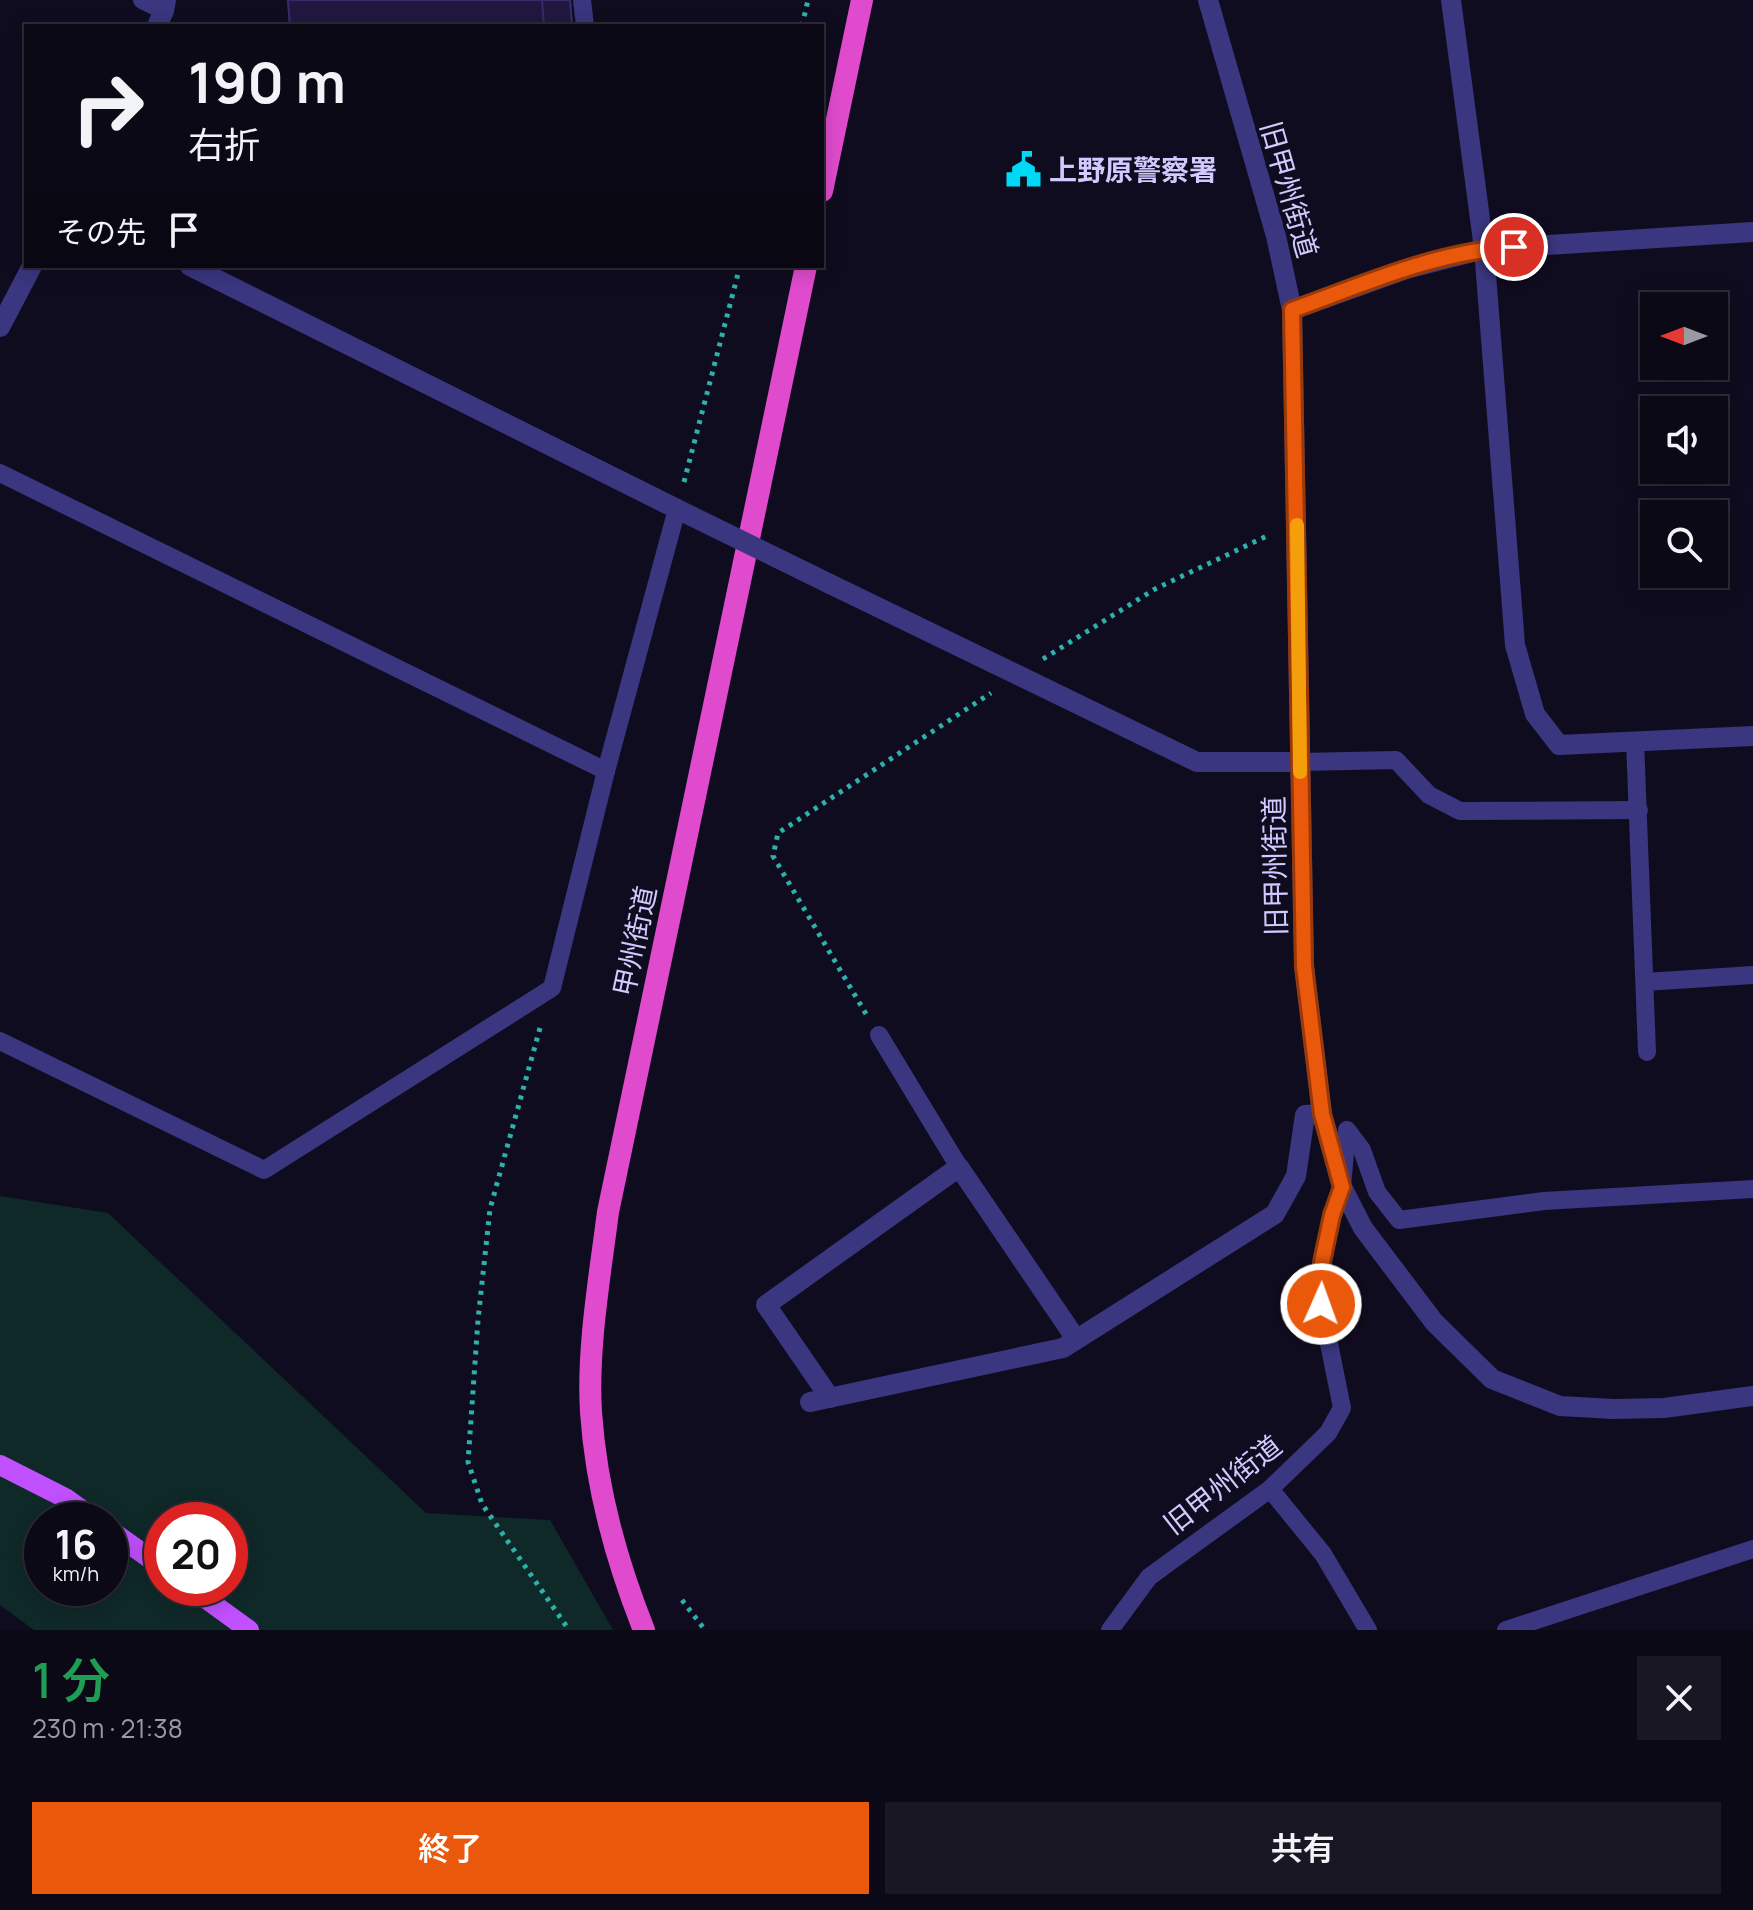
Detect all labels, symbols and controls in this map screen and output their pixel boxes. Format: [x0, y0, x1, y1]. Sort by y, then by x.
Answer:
text: 190 m [188, 43, 346, 120]
icon: right [56, 56, 160, 160]
street label: 旧甲州街道 [1252, 116, 1328, 262]
text: 右折 [188, 120, 260, 169]
public building icon: 上野原警察署 [1004, 150, 1042, 188]
place label: 上野原警察署 [1049, 150, 1217, 188]
icon: arrive [162, 208, 206, 252]
text: その先 [56, 211, 146, 252]
pin [1480, 213, 1548, 281]
icon: arrive [1492, 225, 1536, 269]
north arrow [1640, 292, 1728, 380]
map controls [1640, 292, 1728, 588]
button: sound [1640, 396, 1728, 484]
button: search [1640, 500, 1728, 588]
street label: 旧甲州街道 [1254, 796, 1294, 936]
street label: 甲州街道 [604, 882, 664, 1000]
position arrow [1279, 1262, 1363, 1346]
street label: 旧甲州街道 [1155, 1426, 1289, 1542]
speed limit sign: 20 [144, 1502, 248, 1606]
text: 16 [55, 1516, 97, 1571]
text: km/h [53, 1560, 99, 1587]
text: 1 分 [32, 1647, 110, 1712]
button: close [1637, 1656, 1721, 1740]
text: 230 m · 21:38 [32, 1710, 183, 1746]
button: 終了 [32, 1802, 869, 1894]
button: 共有 [885, 1802, 1721, 1894]

